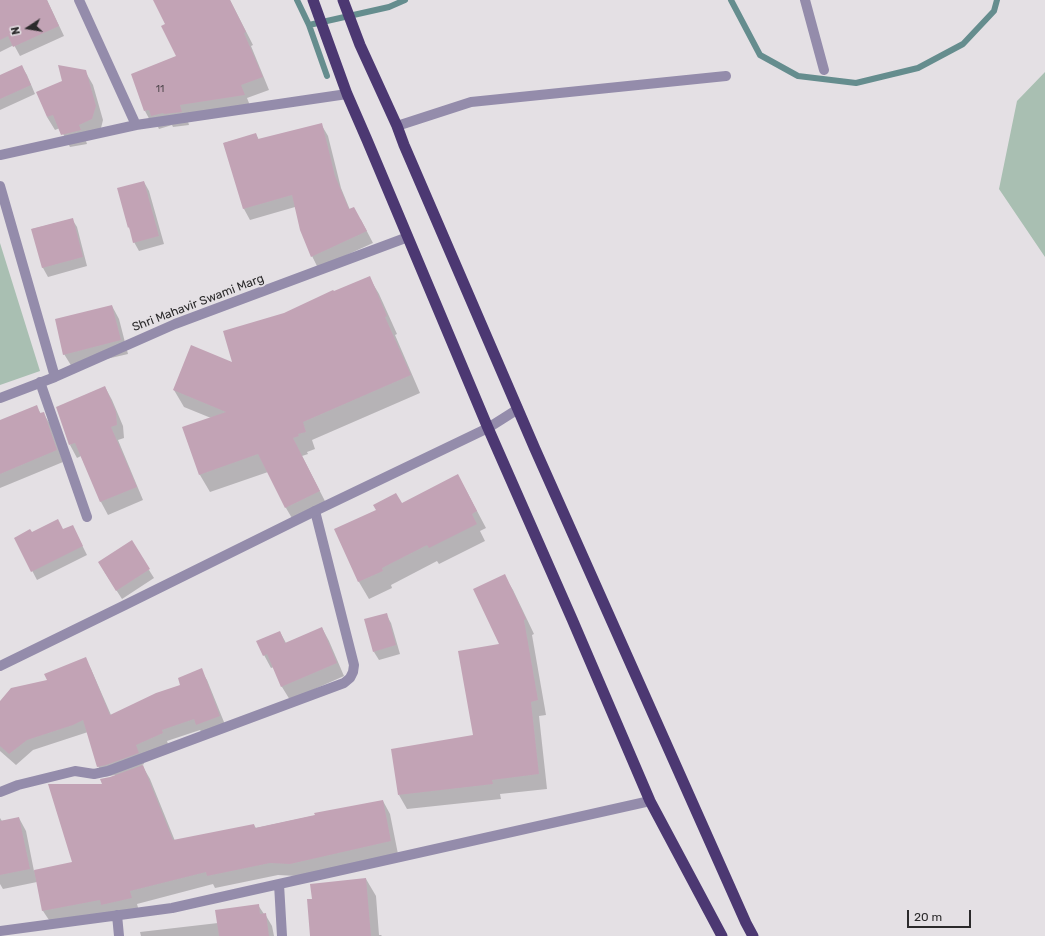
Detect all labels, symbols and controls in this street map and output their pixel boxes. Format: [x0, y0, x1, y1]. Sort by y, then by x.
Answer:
north arrow [8, 8, 48, 48]
text: N [9, 25, 23, 36]
house number: 11 [156, 83, 164, 95]
street label: Shri Mahavir Swami Marg [130, 271, 266, 335]
scale bar [909, 902, 973, 928]
text: 20 m [914, 910, 942, 924]

